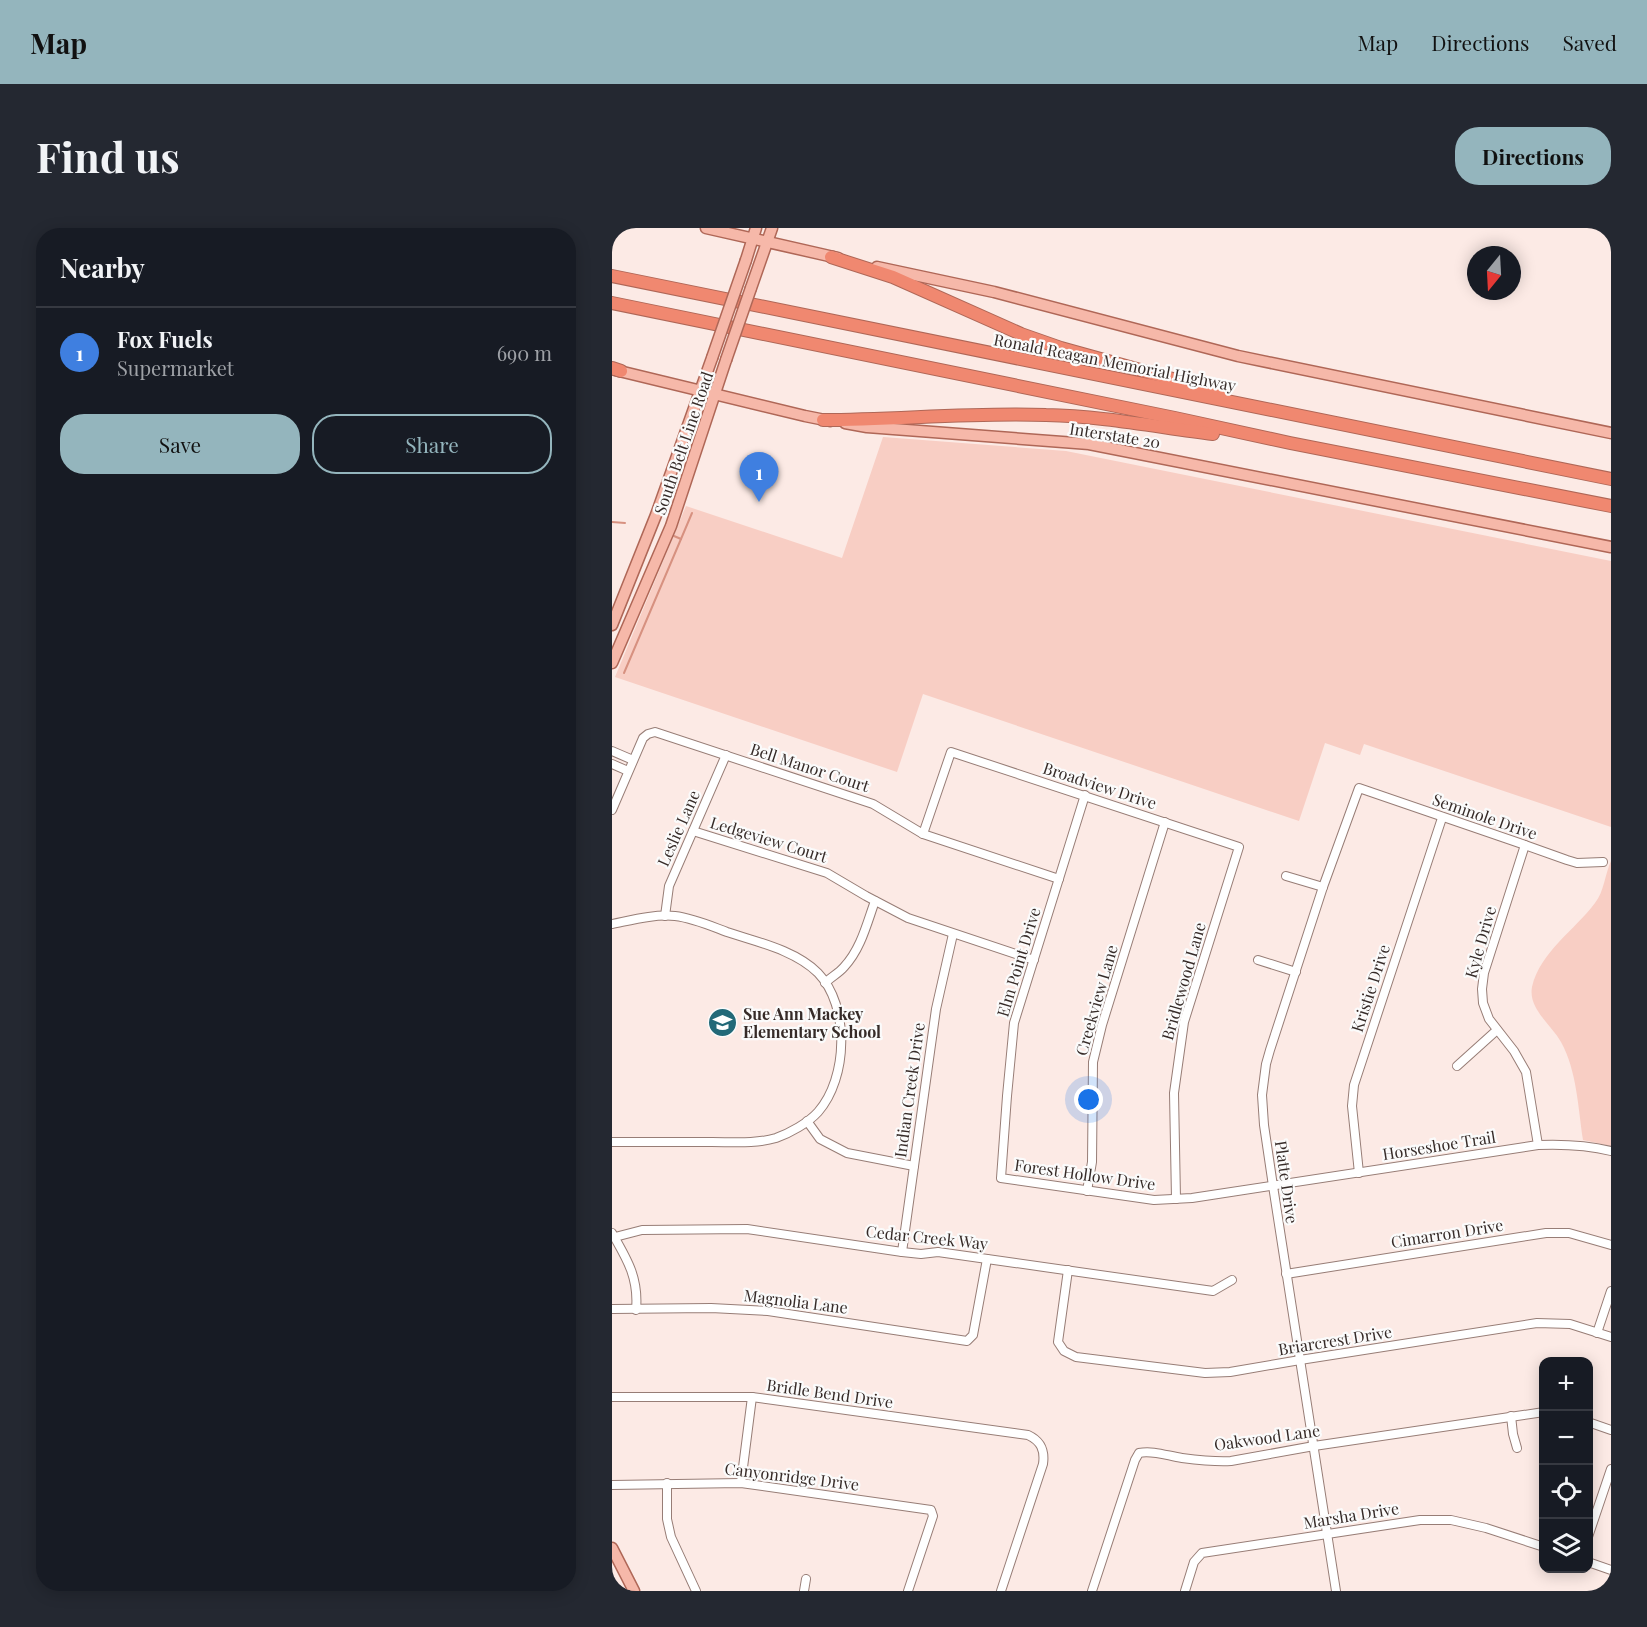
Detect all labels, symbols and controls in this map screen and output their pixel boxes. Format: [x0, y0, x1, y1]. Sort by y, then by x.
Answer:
text: Map [30, 24, 87, 61]
text: Map [1357, 28, 1398, 56]
text: Directions [1431, 28, 1529, 56]
text: Saved [1562, 28, 1617, 56]
button: Directions [1455, 127, 1611, 185]
text: Find us [36, 128, 180, 184]
north arrow [1467, 246, 1521, 300]
text: Nearby [60, 250, 145, 285]
text: Fox Fuels [117, 324, 213, 354]
street label: Ronald Reagan Memorial Highway [992, 328, 1238, 396]
text: 1 [76, 339, 83, 366]
text: 690 m [497, 339, 552, 366]
text: Supermarket [117, 354, 234, 381]
street label: South Belt Line Road [649, 369, 717, 517]
button: Save [60, 414, 300, 474]
button: Share [312, 414, 552, 474]
street label: Interstate 20 [1068, 417, 1162, 453]
pin: 1 [740, 452, 778, 502]
street label: Bell Manor Court [748, 738, 873, 796]
street label: Broadview Drive [1040, 757, 1160, 813]
street label: Leslie Lane [652, 787, 704, 869]
street label: Seminole Drive [1430, 788, 1540, 844]
street label: Ledgeview Court [708, 811, 830, 867]
street label: Kyle Drive [1460, 904, 1500, 980]
street label: Elm Point Drive [991, 905, 1045, 1019]
street label: Bridlewood Lane [1156, 920, 1210, 1042]
street label: Kristie Drive [1346, 941, 1394, 1035]
street label: Creekview Lane [1070, 942, 1122, 1058]
place label: Sue Ann Mackey Elementary School [743, 1003, 881, 1042]
school or university icon: Sue Ann Mackey Elementary School [706, 1006, 738, 1038]
street label: Indian Creek Drive [889, 1021, 929, 1159]
your location [1074, 1085, 1103, 1114]
street label: Horseshoe Trail [1381, 1126, 1497, 1164]
street label: Platte Drive [1271, 1139, 1303, 1225]
street label: Forest Hollow Drive [1013, 1154, 1157, 1194]
street label: Cimarron Drive [1389, 1214, 1505, 1252]
street label: Cedar Creek Way [865, 1220, 989, 1254]
street label: Magnolia Lane [743, 1284, 849, 1318]
street label: Briarcrest Drive [1277, 1321, 1393, 1359]
map controls [1539, 1357, 1593, 1573]
button: + [1539, 1357, 1593, 1411]
street label: Bridle Bend Drive [765, 1374, 895, 1412]
button: − [1539, 1411, 1593, 1465]
street label: Oakwood Lane [1213, 1419, 1321, 1455]
street label: Canyonridge Drive [724, 1457, 860, 1495]
button: locate [1539, 1465, 1593, 1519]
street label: Marsha Drive [1302, 1497, 1400, 1533]
button: layers [1539, 1519, 1593, 1573]

